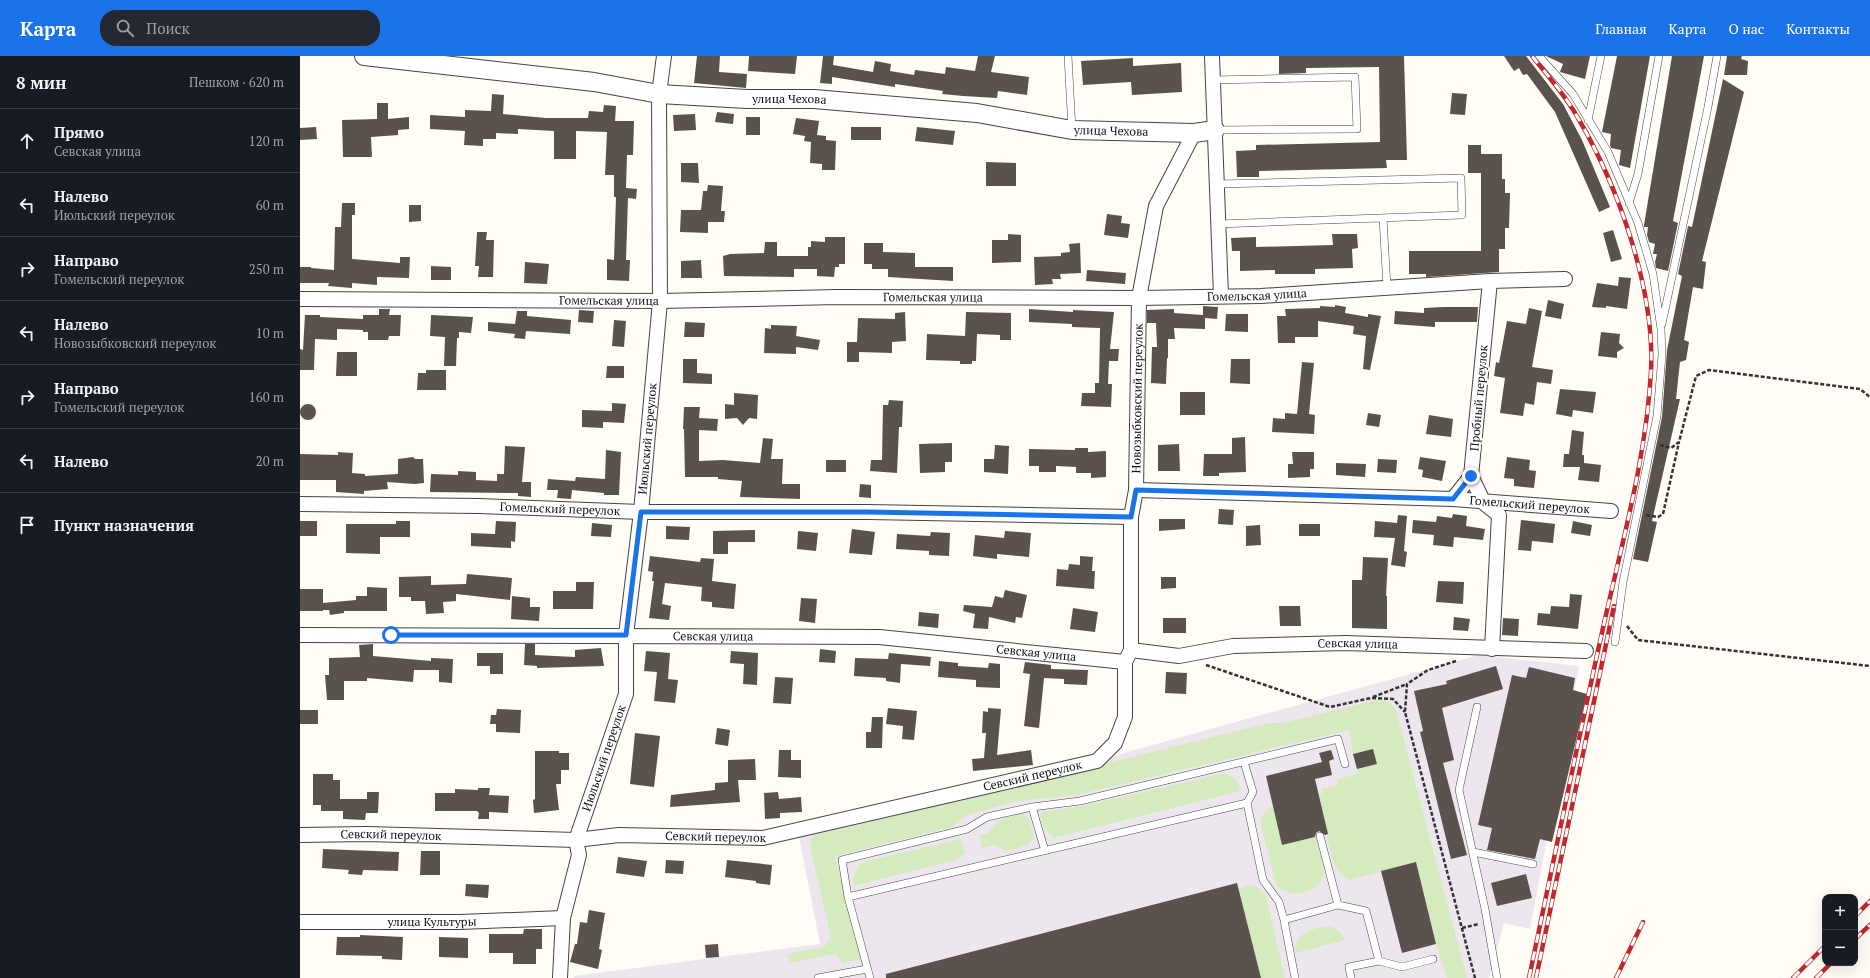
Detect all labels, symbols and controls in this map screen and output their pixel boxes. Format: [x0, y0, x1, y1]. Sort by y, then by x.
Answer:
search box [100, 10, 380, 46]
text: Карта [20, 16, 76, 41]
icon: search [114, 17, 136, 39]
text: Поиск [146, 18, 190, 38]
text: Главная [1595, 19, 1647, 38]
text: Карта [1669, 19, 1706, 38]
text: О нас [1728, 19, 1764, 38]
text: Контакты [1786, 19, 1850, 38]
text: 8 мин [16, 71, 66, 94]
text: Пешком · 620 m [189, 73, 284, 91]
street label: улица Чехова [751, 91, 827, 107]
text: Прямо [54, 122, 104, 142]
street label: улица Чехова [1073, 122, 1149, 139]
icon: ahead [16, 130, 38, 152]
text: 120 m [249, 132, 284, 150]
text: Севская улица [54, 142, 141, 160]
text: Налево [54, 186, 108, 206]
icon: left [16, 194, 38, 216]
text: 60 m [256, 196, 284, 214]
text: Июльский переулок [54, 206, 175, 224]
text: Направо [54, 250, 119, 270]
icon: right [16, 258, 38, 280]
text: 250 m [249, 260, 284, 278]
text: Гомельский переулок [54, 270, 184, 288]
street label: Гомельская улица [1207, 285, 1307, 304]
street label: Гомельская улица [883, 289, 983, 304]
street label: Гомельская улица [559, 292, 659, 308]
text: Налево [54, 314, 108, 334]
icon: left [16, 322, 38, 344]
street label: Новозыбковский переулок [1128, 323, 1146, 474]
text: 10 m [256, 324, 284, 342]
text: Новозыбковский переулок [54, 334, 216, 352]
street label: Пробный переулок [1466, 344, 1491, 452]
text: Направо [54, 378, 119, 398]
street label: Июльский переулок [635, 382, 660, 495]
icon: right [16, 386, 38, 408]
text: 160 m [249, 388, 284, 406]
text: Гомельский переулок [54, 398, 184, 416]
icon: left [16, 450, 38, 472]
text: Налево [54, 451, 108, 471]
text: 20 m [256, 452, 284, 470]
route end [1462, 467, 1480, 485]
street label: Гомельский переулок [1469, 492, 1591, 516]
street label: Гомельский переулок [499, 499, 621, 518]
icon: arrive [16, 514, 38, 536]
text: Пункт назначения [54, 515, 194, 535]
route start [382, 626, 400, 644]
street label: Севская улица [673, 628, 753, 644]
street label: Севская улица [1317, 635, 1398, 652]
street label: Севская улица [995, 641, 1077, 664]
street label: Июльский переулок [578, 702, 629, 813]
street label: Севский переулок [981, 757, 1084, 794]
street label: Севский переулок [340, 826, 442, 843]
street label: Севский переулок [665, 828, 767, 845]
map controls [1822, 894, 1858, 966]
button: + [1822, 894, 1858, 930]
street label: улица Культуры [387, 913, 477, 929]
button: − [1822, 930, 1858, 966]

